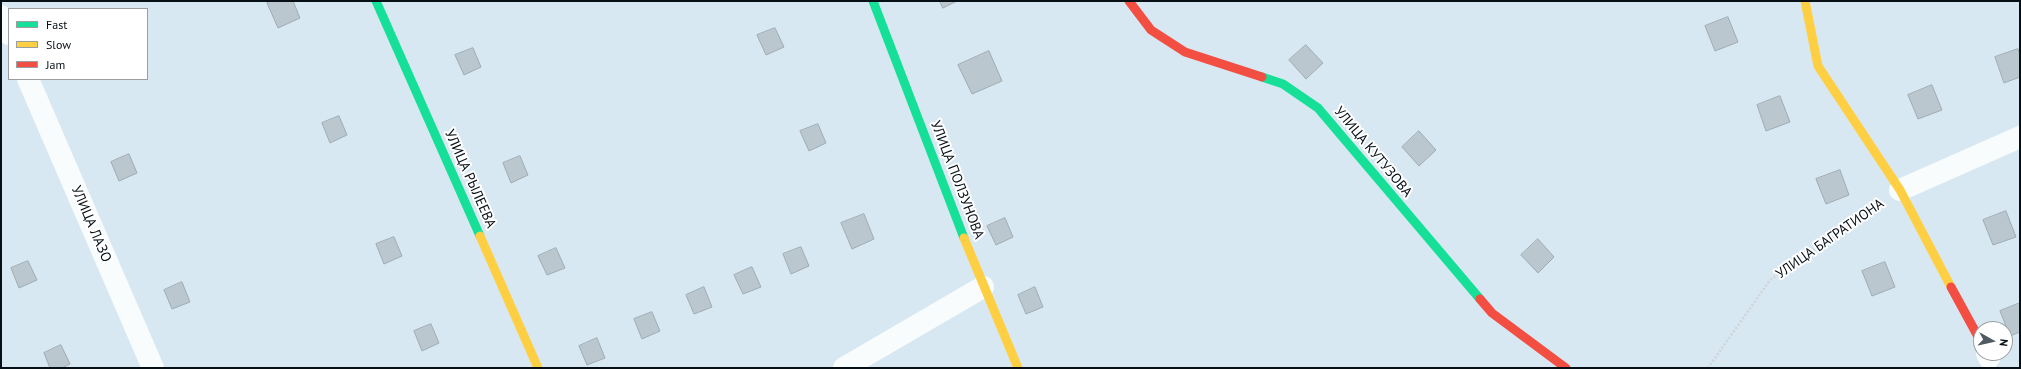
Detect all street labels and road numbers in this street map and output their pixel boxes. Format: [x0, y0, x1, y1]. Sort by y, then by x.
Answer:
street label: УЛИЦА КУТУЗОВА [1330, 103, 1416, 201]
street label: УЛИЦА ПОЛЗУНОВА [927, 119, 987, 241]
street label: УЛИЦА РЫЛЕЕВА [441, 127, 499, 231]
street label: УЛИЦА ЛАЗО [67, 183, 115, 265]
street label: УЛИЦА БАГРАТИОНА [1773, 195, 1887, 283]

